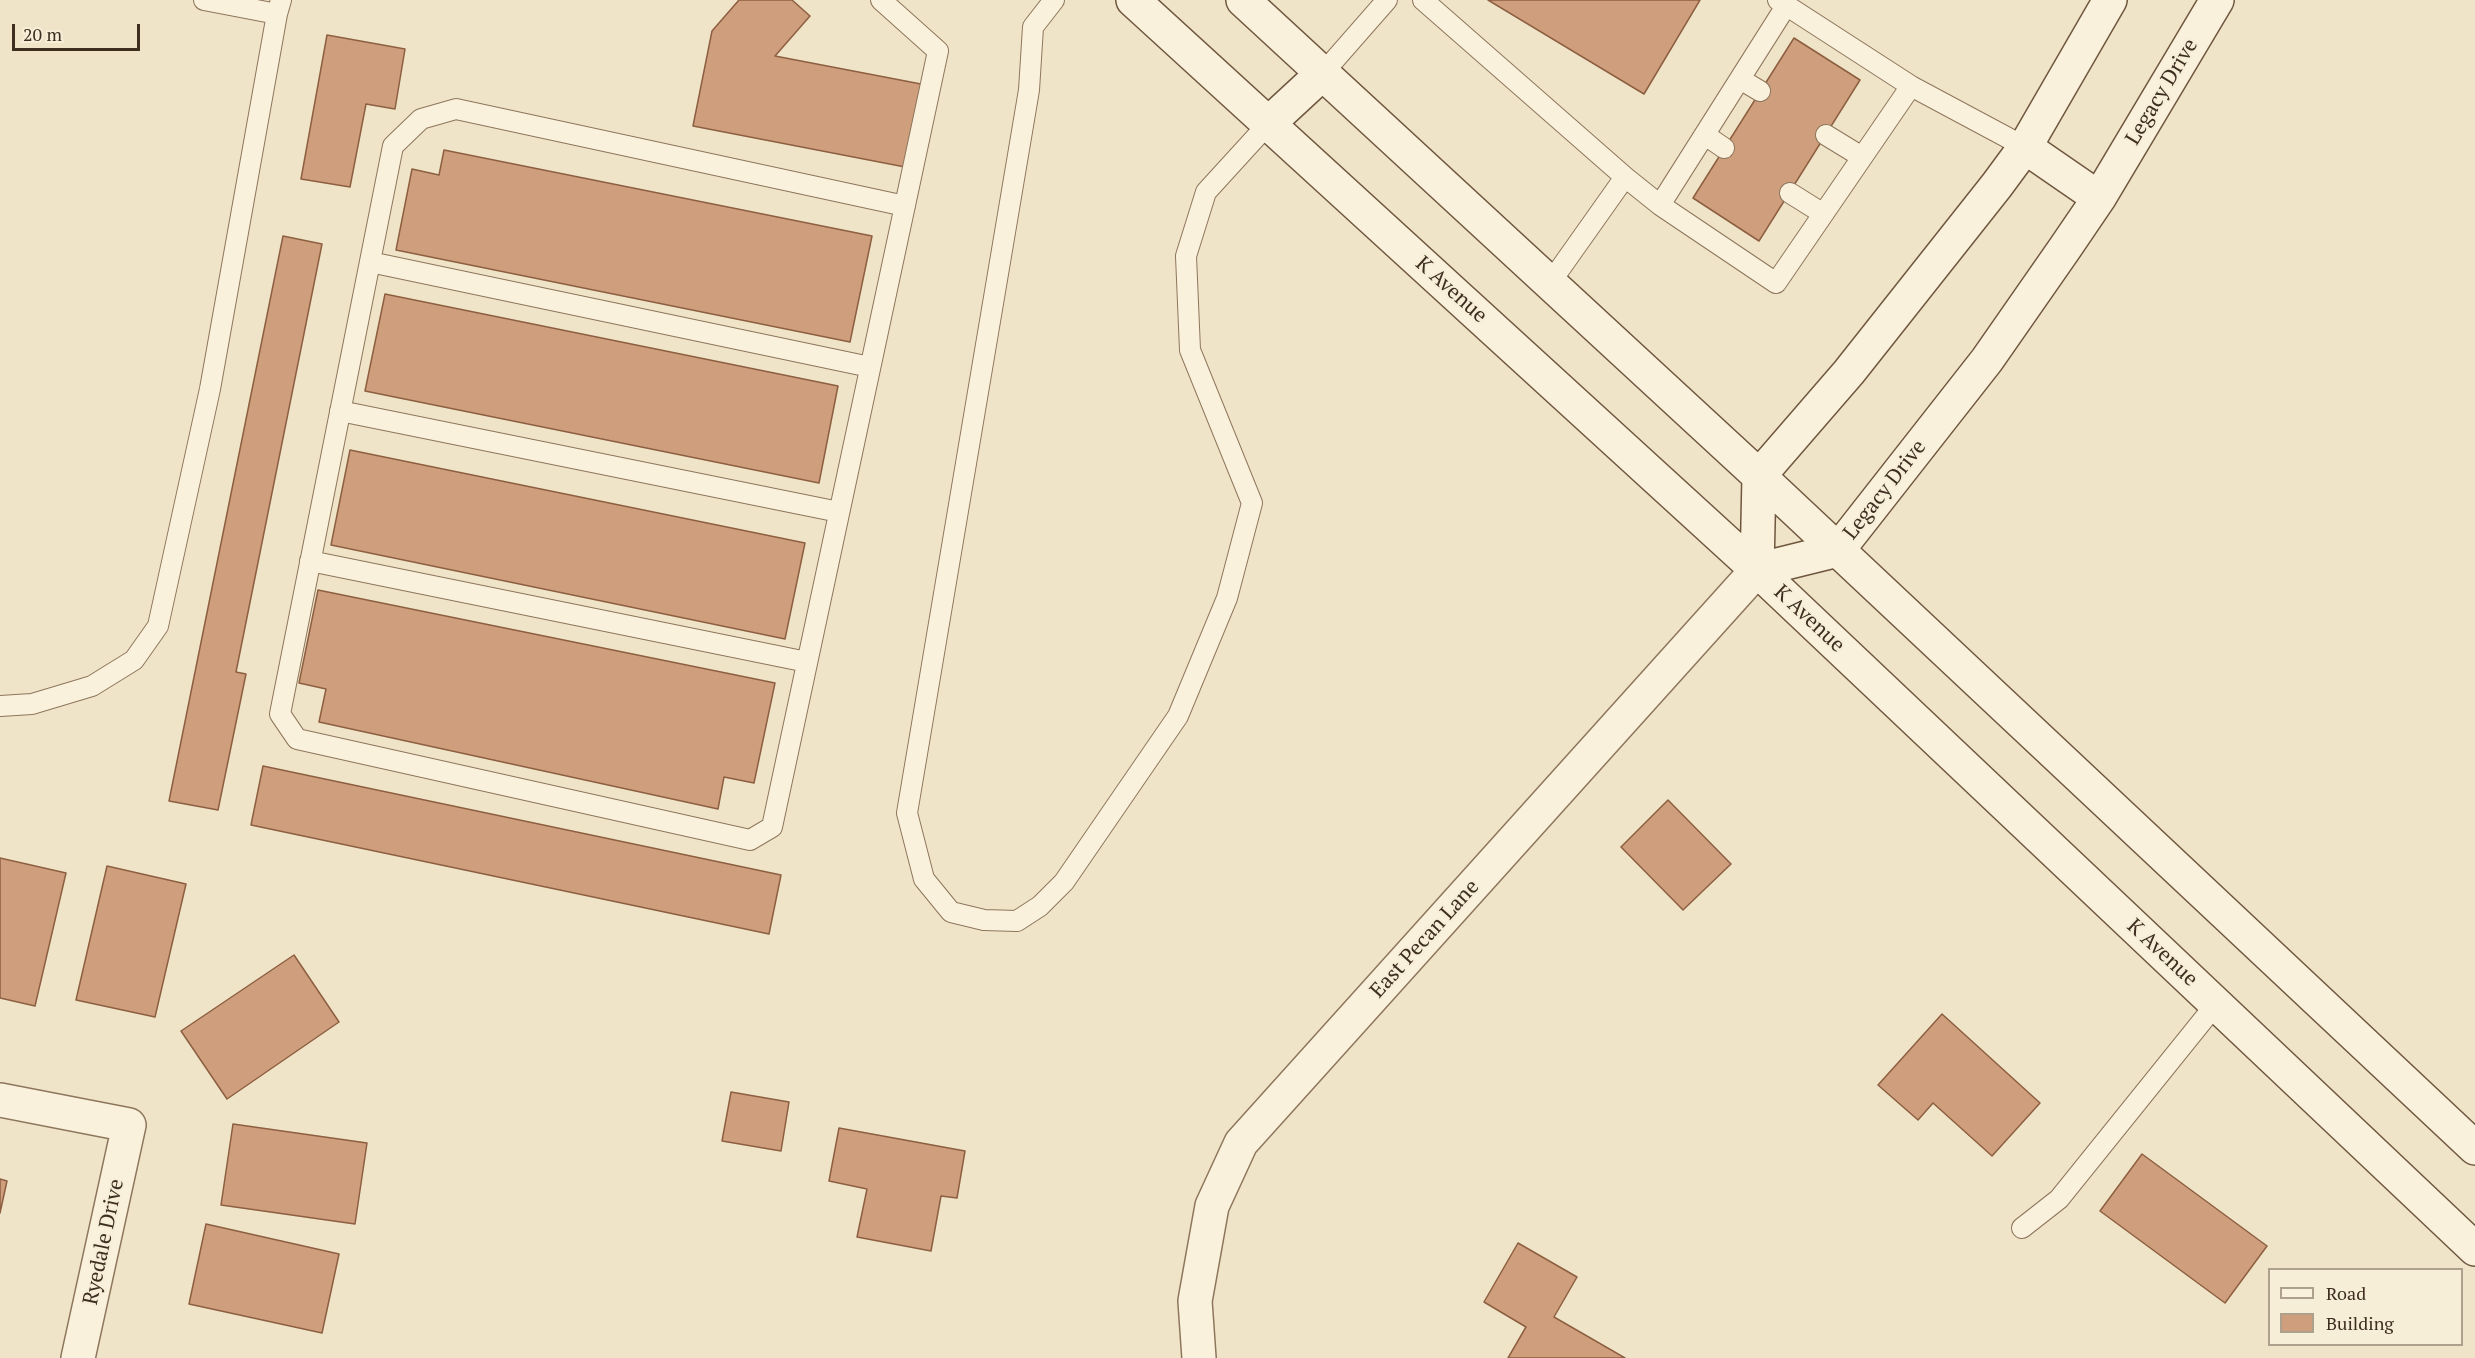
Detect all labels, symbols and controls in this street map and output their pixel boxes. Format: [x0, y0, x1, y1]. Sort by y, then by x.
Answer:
scale bar [15, 12, 142, 50]
text: 20 m [23, 22, 62, 46]
street label: Legacy Drive [2120, 34, 2204, 150]
street label: K Avenue [1410, 251, 1492, 329]
street label: Legacy Drive [1838, 435, 1932, 545]
street label: K Avenue [1768, 580, 1850, 658]
street label: East Pecan Lane [1365, 875, 1485, 1003]
street label: K Avenue [2121, 914, 2203, 992]
street label: Ryedale Drive [78, 1177, 130, 1307]
legend [2268, 1268, 2463, 1346]
text: Road [2326, 1281, 2366, 1305]
text: Building [2326, 1311, 2394, 1335]

